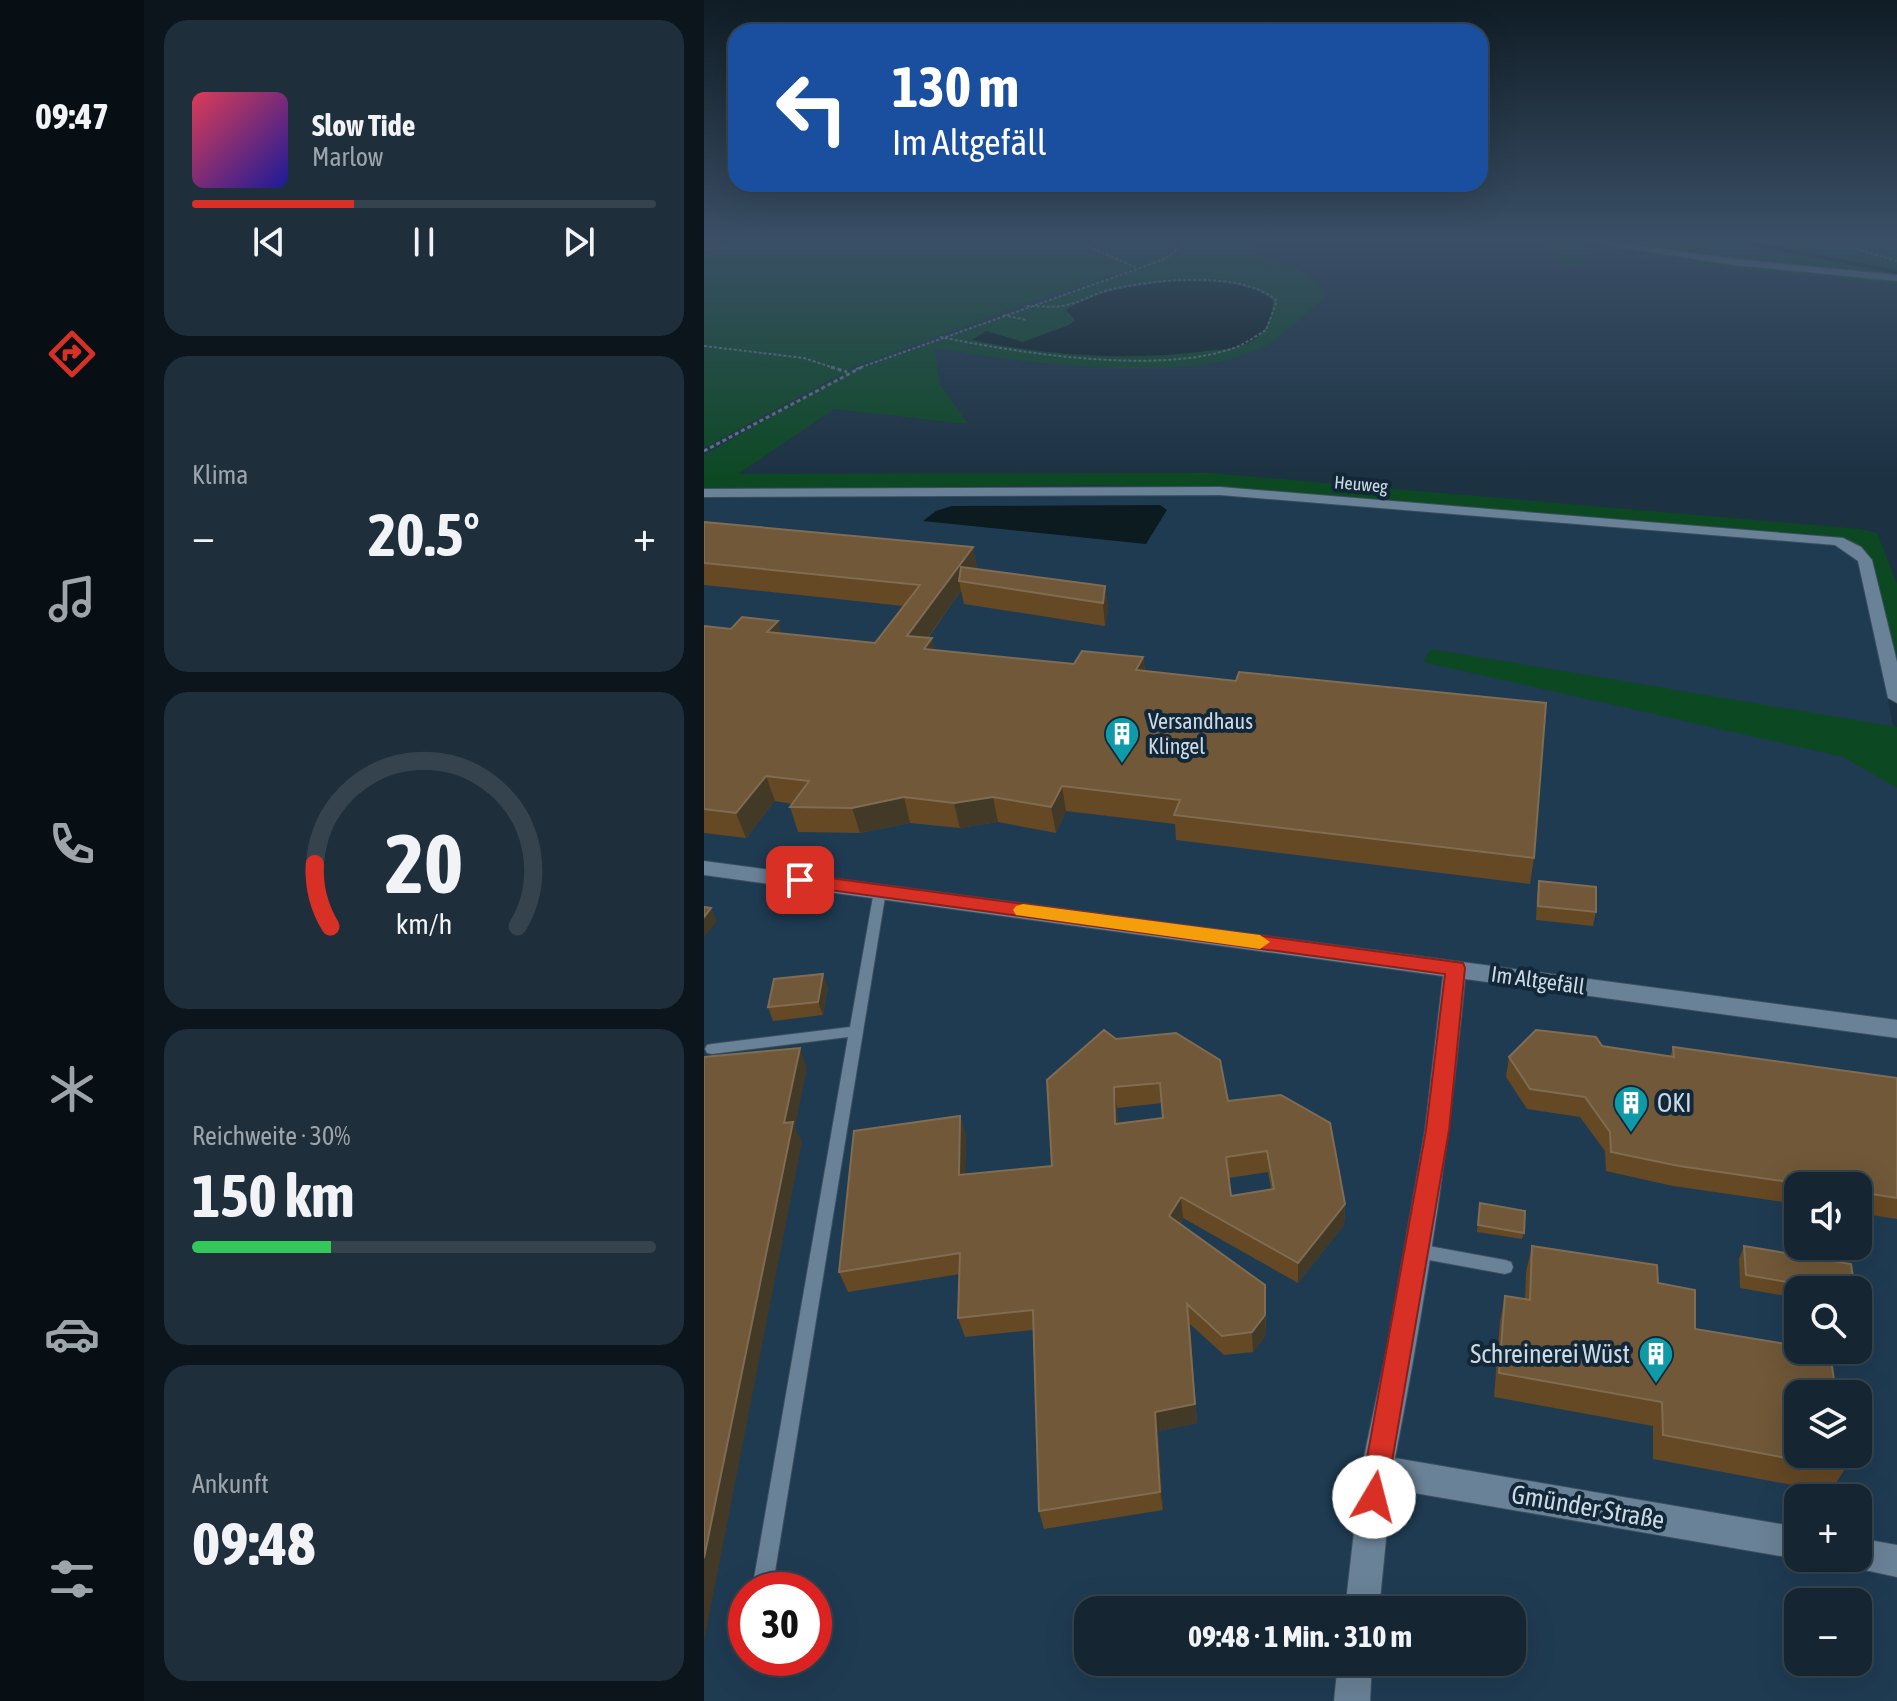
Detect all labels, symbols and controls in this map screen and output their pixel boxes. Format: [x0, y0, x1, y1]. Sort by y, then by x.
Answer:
text: 130 m [892, 55, 1019, 119]
icon: left [760, 56, 864, 160]
text: 09:47 [35, 95, 109, 137]
text: Slow Tide [312, 108, 415, 142]
text: Im Altgefäll [892, 121, 1046, 163]
text: Marlow [312, 142, 383, 172]
icon: previous [247, 220, 291, 264]
icon: pause [402, 220, 446, 264]
icon: next [557, 220, 601, 264]
icon: directions [44, 326, 100, 382]
text: Klima [192, 460, 248, 490]
street label: Heuweg [1333, 471, 1389, 497]
text: 20.5° [368, 500, 480, 569]
text: − [192, 510, 215, 560]
text: + [633, 510, 656, 560]
icon: music [44, 571, 100, 627]
place label: Versandhaus Klingel [1148, 708, 1253, 759]
building icon: Versandhaus Klingel [1103, 715, 1141, 765]
text: 20 [385, 814, 463, 910]
icon: phone [44, 816, 100, 872]
pin [766, 846, 834, 914]
icon: arrive [778, 858, 822, 902]
text: km/h [396, 907, 452, 940]
street label: Im Altgefäll [1489, 961, 1587, 999]
icon: climate [44, 1061, 100, 1117]
building icon: OKI [1612, 1084, 1650, 1134]
place label: OKI [1657, 1088, 1692, 1118]
text: Reichweite · 30% [192, 1121, 350, 1151]
text: 150 km [192, 1161, 354, 1230]
map controls [1784, 1172, 1872, 1676]
button: sound [1784, 1172, 1872, 1260]
button: search [1784, 1276, 1872, 1364]
icon: car [44, 1306, 100, 1362]
building icon: Schreinerei Wüst [1637, 1335, 1675, 1385]
place label: Schreinerei Wüst [1470, 1339, 1630, 1369]
button: layers [1784, 1380, 1872, 1468]
position arrow [1332, 1455, 1416, 1539]
text: Ankunft [192, 1469, 269, 1499]
street label: Gmünder Straße [1509, 1479, 1667, 1535]
button: + [1784, 1484, 1872, 1572]
text: 09:48 [192, 1509, 315, 1578]
icon: filters [44, 1551, 100, 1607]
speed limit sign: 30 [728, 1572, 832, 1676]
button: − [1784, 1588, 1872, 1676]
text: 09:48 · 1 Min. · 310 m [1188, 1619, 1412, 1653]

